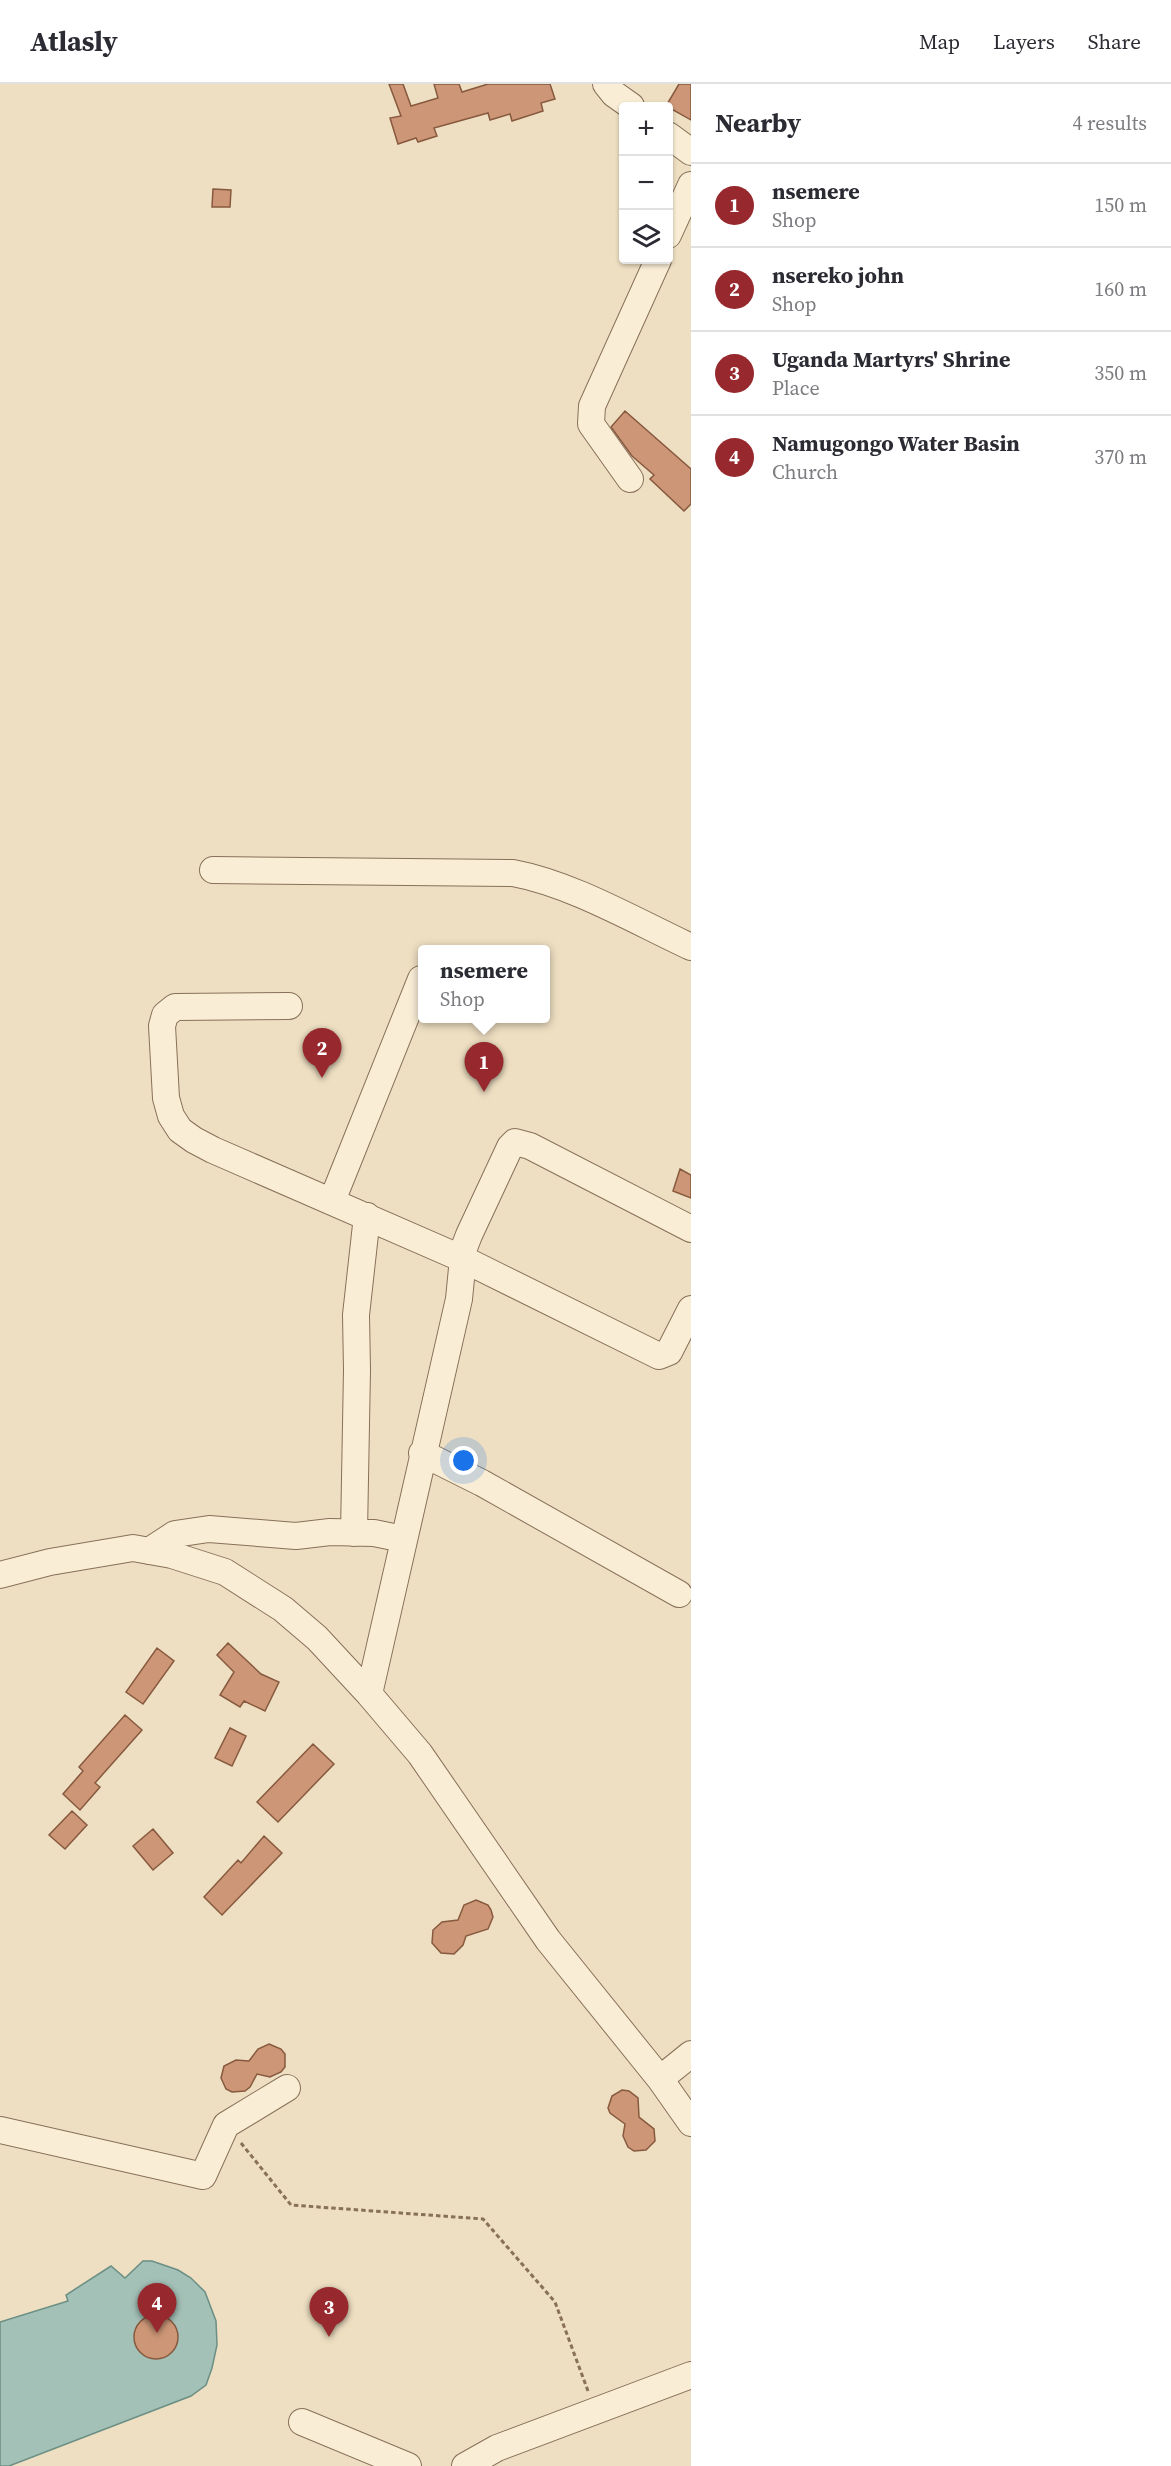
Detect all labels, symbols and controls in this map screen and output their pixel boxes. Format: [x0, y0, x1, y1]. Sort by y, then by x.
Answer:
text: Atlasly [30, 22, 118, 60]
text: Map [919, 27, 960, 56]
text: Layers [993, 27, 1055, 56]
text: Share [1088, 27, 1141, 56]
map controls [619, 102, 673, 264]
button: + [619, 102, 673, 156]
text: Nearby [715, 105, 801, 141]
text: 4 results [1072, 109, 1147, 137]
button: − [619, 156, 673, 210]
text: nsemere [772, 176, 860, 206]
text: 1 [729, 191, 740, 219]
text: 150 m [1094, 191, 1147, 219]
text: Shop [772, 206, 817, 234]
button: layers [619, 210, 673, 264]
text: nsereko john [772, 260, 904, 290]
text: 2 [729, 275, 740, 303]
text: 160 m [1094, 275, 1147, 303]
text: Shop [772, 290, 817, 318]
text: Uganda Martyrs' Shrine [772, 344, 1010, 374]
text: 3 [729, 359, 740, 387]
text: 350 m [1094, 359, 1147, 387]
text: Place [772, 374, 820, 402]
text: Namugongo Water Basin [772, 428, 1020, 458]
text: 4 [729, 443, 740, 471]
text: 370 m [1094, 443, 1147, 471]
text: Church [772, 458, 838, 486]
popup [418, 945, 550, 1023]
text: nsemere [440, 955, 528, 985]
text: Shop [440, 985, 485, 1013]
pin: 2 [302, 1028, 342, 1078]
pin: 1 [464, 1042, 504, 1092]
your location [449, 1446, 478, 1475]
pin: 4 [138, 2284, 176, 2333]
pin: 3 [310, 2288, 348, 2337]

